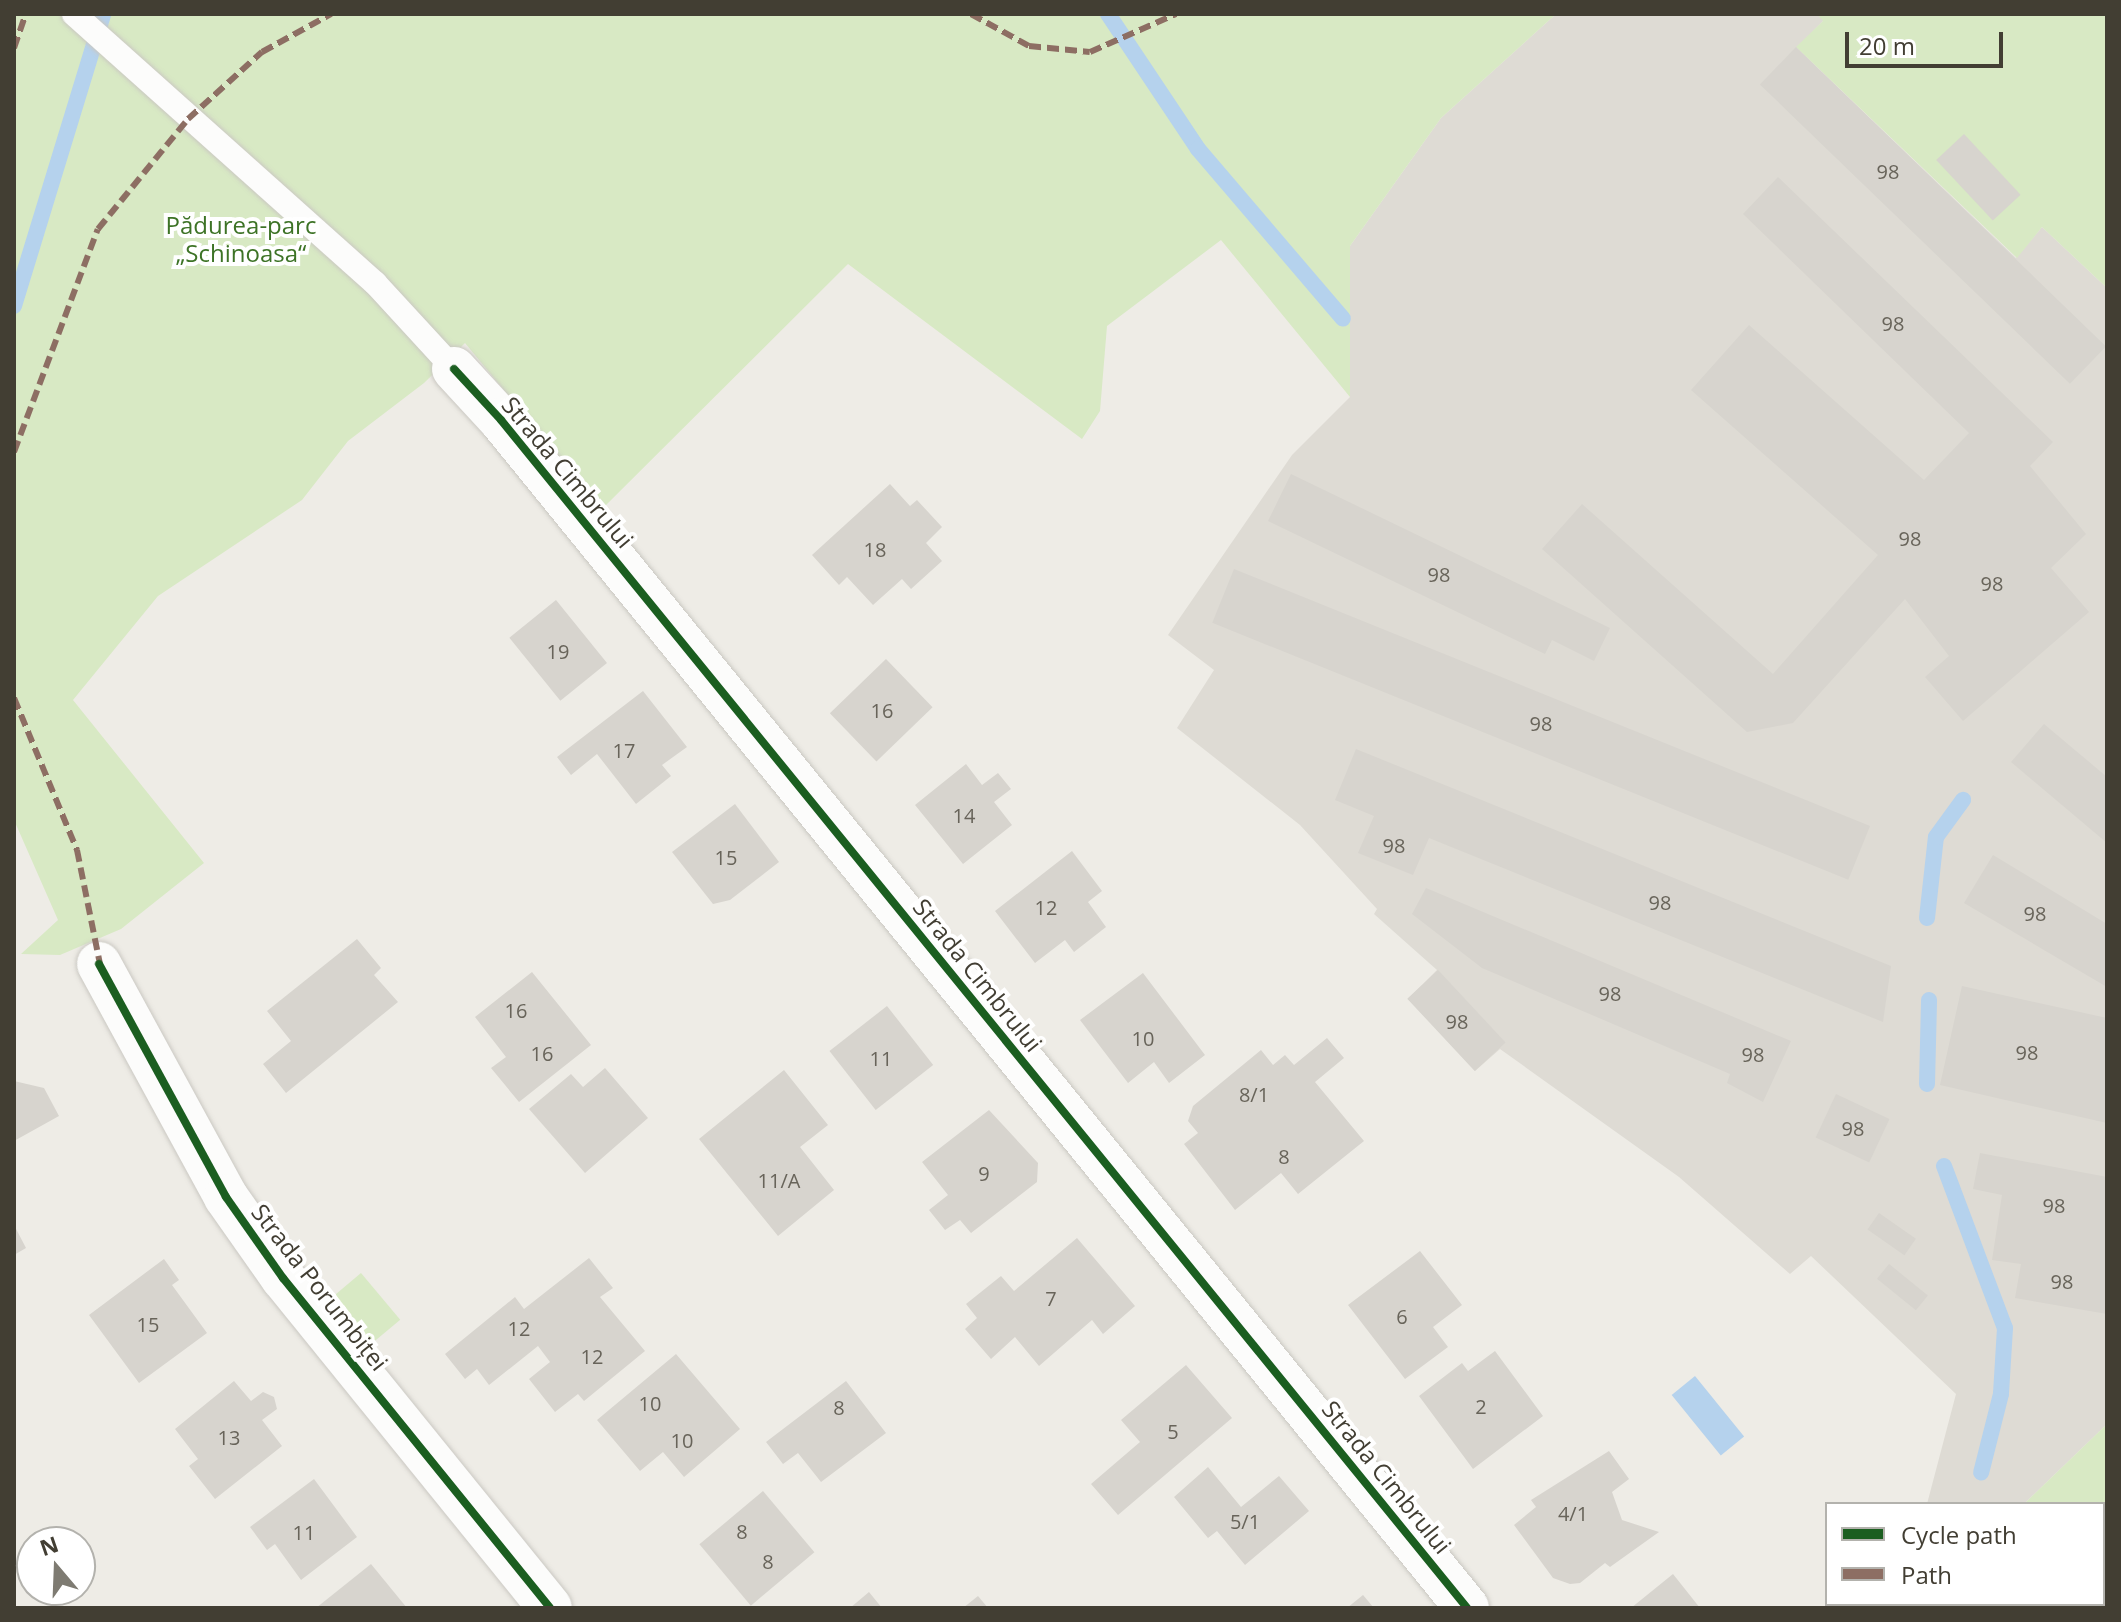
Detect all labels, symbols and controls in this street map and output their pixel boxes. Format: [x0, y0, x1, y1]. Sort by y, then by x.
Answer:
scale bar [1849, 16, 2007, 66]
text: 20 m [1859, 29, 1915, 62]
house number: 98 [1877, 159, 1899, 183]
park label: Pădurea-parc „Schinoasa“ [166, 211, 316, 267]
house number: 98 [1882, 311, 1904, 335]
street label: Strada Cimbrului [496, 391, 640, 553]
house number: 98 [1899, 526, 1921, 550]
house number: 18 [864, 537, 886, 561]
house number: 98 [1428, 562, 1450, 586]
house number: 98 [1981, 571, 2003, 595]
house number: 19 [547, 639, 569, 663]
house number: 16 [871, 698, 893, 722]
house number: 98 [1530, 711, 1552, 735]
house number: 17 [613, 738, 635, 762]
house number: 14 [953, 803, 975, 827]
house number: 98 [1383, 833, 1405, 857]
house number: 15 [715, 845, 737, 869]
house number: 98 [1649, 890, 1671, 914]
street label: Strada Cimbrului [907, 893, 1049, 1057]
house number: 12 [1035, 895, 1057, 919]
house number: 98 [2024, 901, 2046, 925]
house number: 98 [1599, 981, 1621, 1005]
house number: 16 [505, 998, 527, 1022]
house number: 98 [1446, 1009, 1468, 1033]
house number: 10 [1132, 1026, 1154, 1050]
house number: 98 [2016, 1040, 2038, 1064]
house number: 16 [531, 1041, 553, 1065]
house number: 98 [1742, 1042, 1764, 1066]
house number: 11 [870, 1046, 892, 1070]
house number: 8/1 [1239, 1082, 1269, 1106]
house number: 98 [1842, 1116, 1864, 1140]
house number: 8 [1278, 1144, 1290, 1168]
house number: 9 [978, 1161, 990, 1185]
house number: 11/A [758, 1168, 800, 1192]
house number: 98 [2043, 1193, 2065, 1217]
street label: Strada Porumbiței [246, 1198, 394, 1376]
house number: 98 [2051, 1269, 2073, 1293]
house number: 7 [1045, 1286, 1057, 1310]
house number: 6 [1396, 1304, 1408, 1328]
house number: 15 [137, 1312, 159, 1336]
house number: 12 [508, 1316, 530, 1340]
house number: 12 [581, 1344, 603, 1368]
house number: 10 [639, 1391, 661, 1415]
house number: 2 [1475, 1394, 1487, 1418]
house number: 8 [833, 1395, 845, 1419]
street label: Strada Cimbrului [1316, 1395, 1458, 1559]
house number: 5 [1167, 1419, 1179, 1443]
house number: 13 [218, 1425, 240, 1449]
house number: 10 [671, 1428, 693, 1452]
house number: 4/1 [1558, 1501, 1588, 1525]
legend [1825, 1502, 2105, 1606]
house number: 5/1 [1230, 1509, 1260, 1533]
text: Cycle path [1901, 1518, 2017, 1551]
house number: 8 [736, 1519, 748, 1543]
house number: 11 [293, 1520, 315, 1544]
north arrow [16, 1526, 96, 1606]
text: N [35, 1528, 62, 1562]
house number: 8 [762, 1549, 774, 1573]
text: Path [1901, 1558, 1952, 1591]

